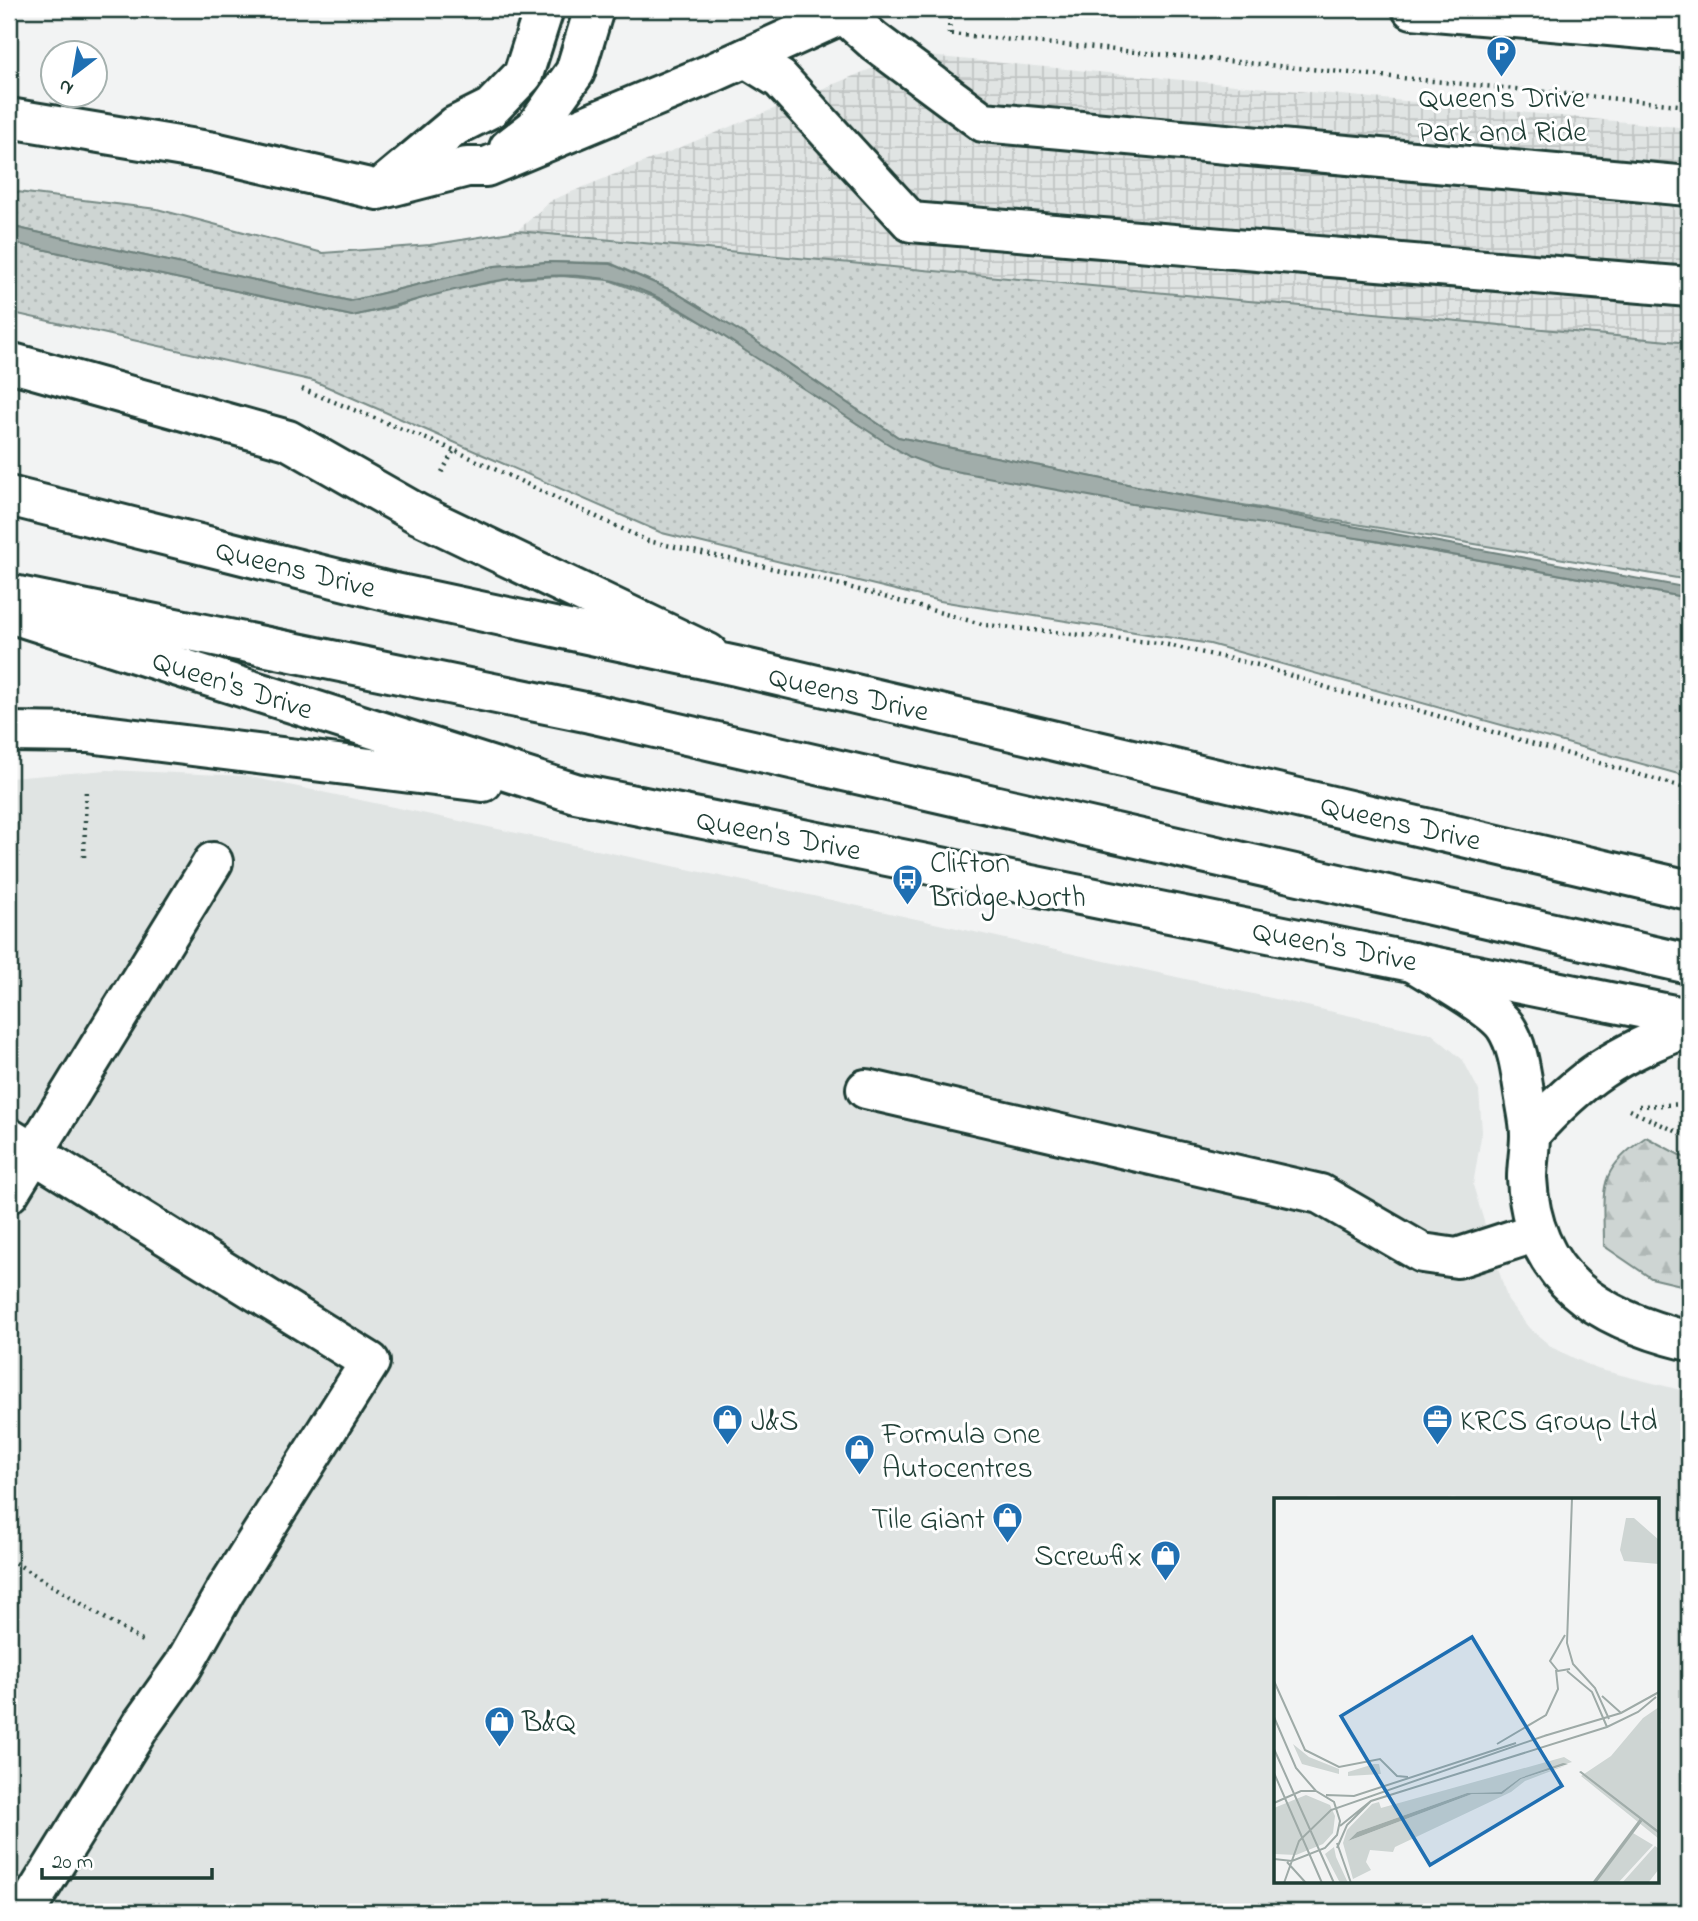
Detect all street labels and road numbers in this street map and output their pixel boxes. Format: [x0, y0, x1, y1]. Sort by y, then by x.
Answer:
street label: Queens Drive [211, 530, 380, 612]
street label: Queen's Drive [146, 640, 319, 734]
street label: Queens Drive [764, 656, 933, 736]
street label: Queens Drive [1316, 785, 1485, 865]
street label: Queen's Drive [692, 799, 865, 875]
street label: Queen's Drive [1248, 910, 1421, 986]

